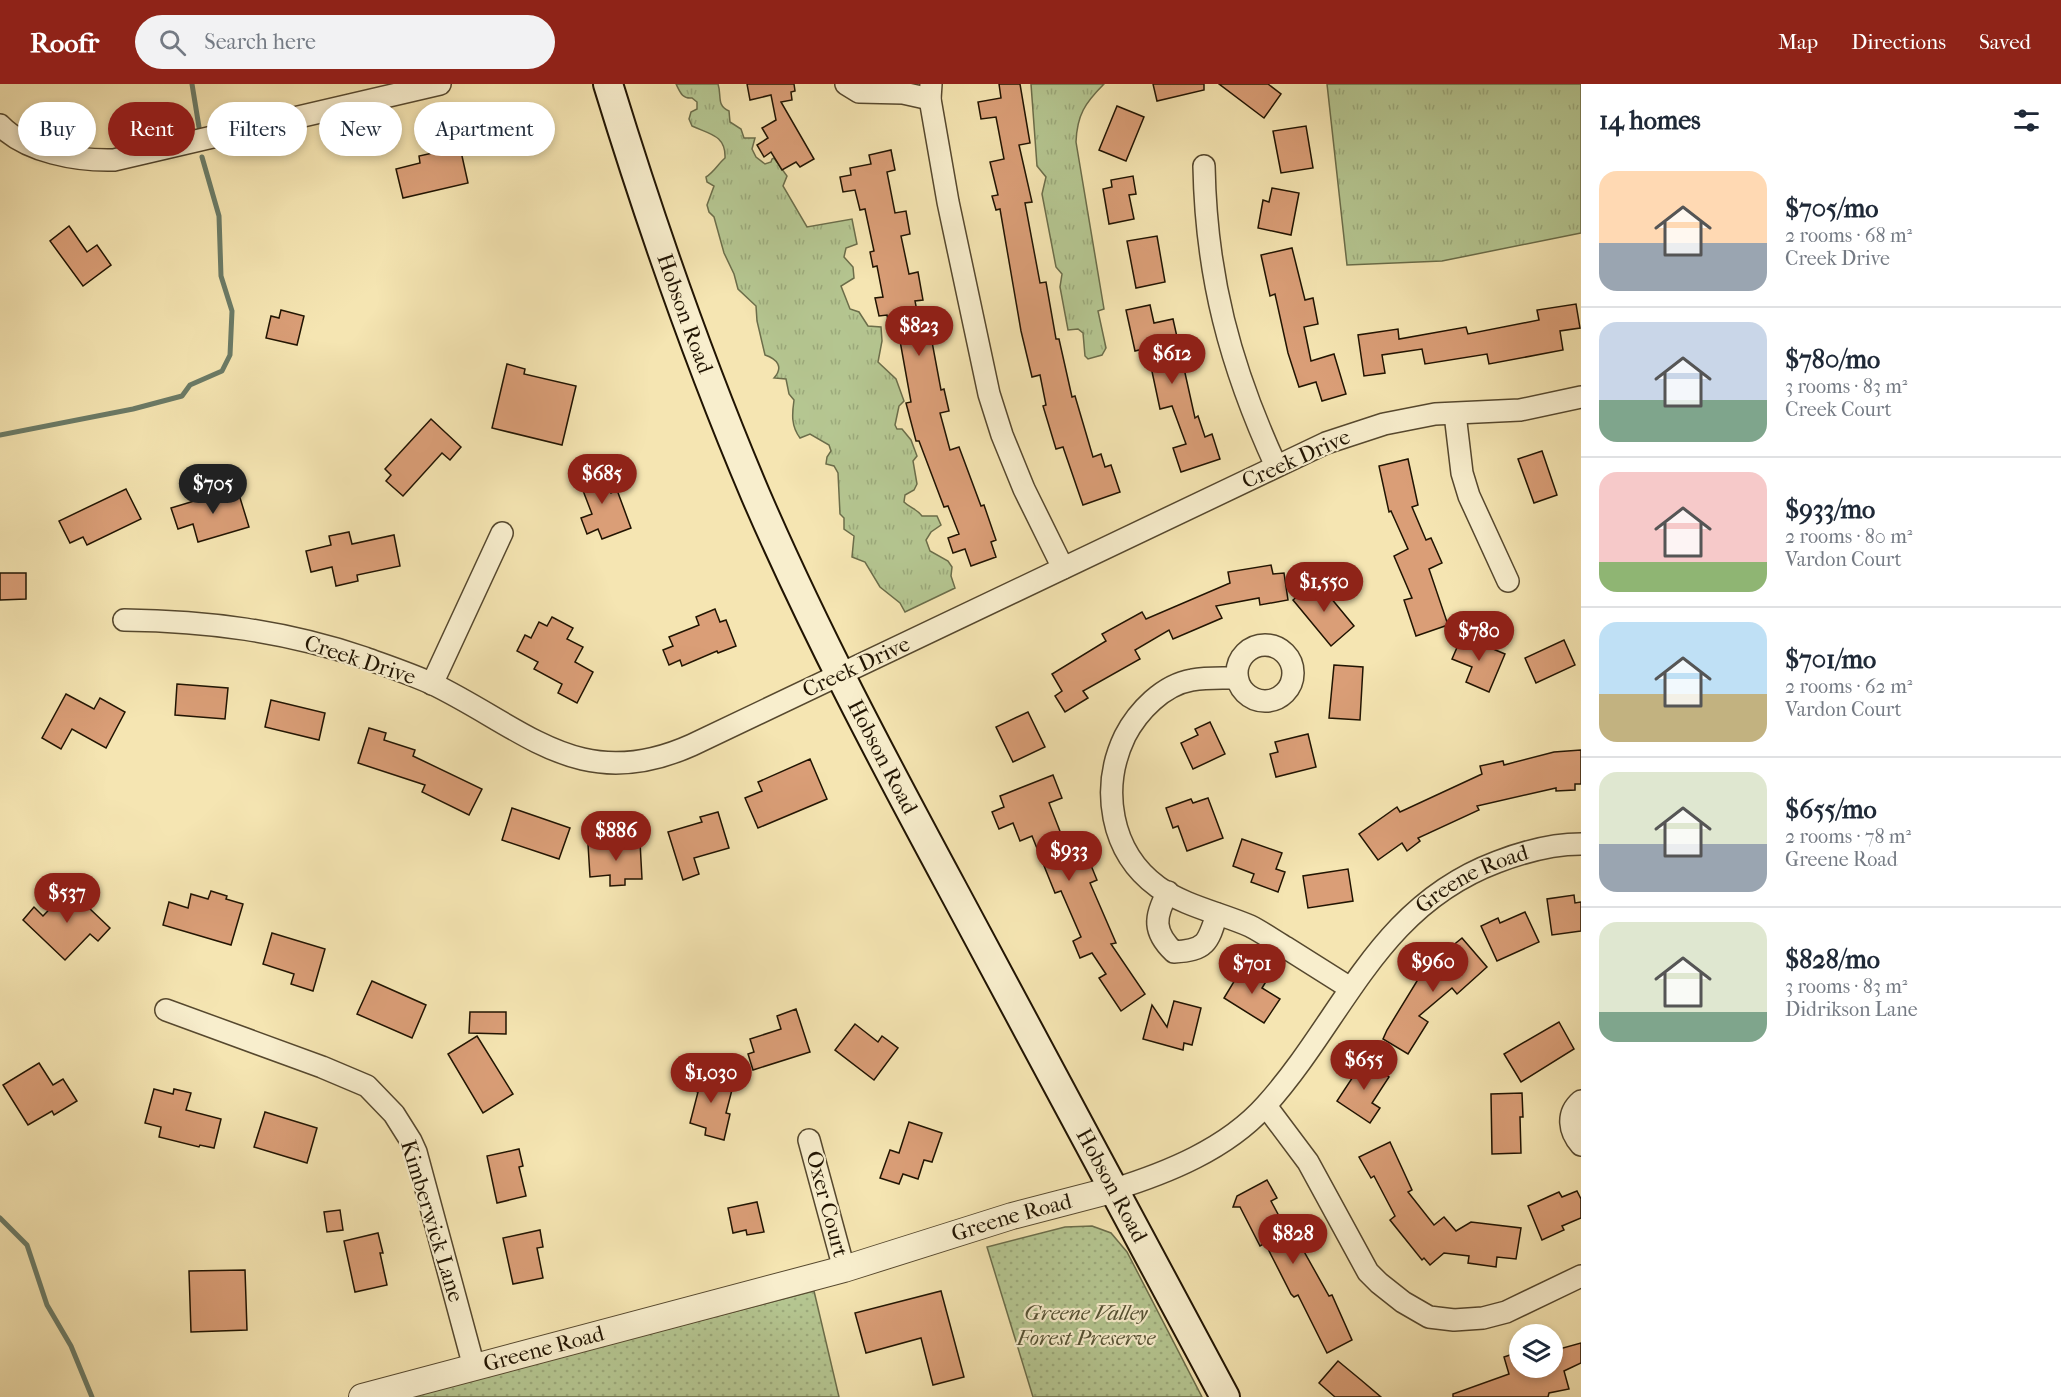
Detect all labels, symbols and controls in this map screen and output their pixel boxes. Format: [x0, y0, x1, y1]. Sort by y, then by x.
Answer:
search box [135, 15, 555, 69]
text: Roofr [30, 26, 99, 59]
icon: search [156, 26, 189, 59]
text: Search here [204, 29, 316, 55]
text: Map [1778, 30, 1818, 54]
text: Directions [1851, 30, 1946, 54]
text: Saved [1979, 30, 2031, 54]
chip: Buy [18, 102, 96, 156]
chip: Rent [108, 102, 195, 156]
chip: Filters [207, 102, 307, 156]
chip: New [319, 102, 402, 156]
chip: Apartment [414, 102, 555, 156]
icon: filters [2010, 104, 2043, 137]
text: 14 homes [1599, 105, 1701, 136]
text: $705/mo [1785, 193, 1878, 224]
icon: home [1647, 195, 1719, 267]
text: 2 rooms · 68 m² [1785, 224, 1912, 247]
text: Creek Drive [1785, 247, 1890, 270]
street label: Hobson Road [651, 250, 719, 378]
pin: $823 [883, 306, 955, 357]
text: $823 [899, 314, 939, 337]
pin: $612 [1136, 334, 1208, 385]
text: $612 [1152, 342, 1192, 365]
text: $780/mo [1785, 344, 1880, 375]
icon: home [1647, 346, 1719, 418]
text: 3 rooms · 83 m² [1785, 375, 1908, 398]
text: Creek Court [1785, 398, 1892, 421]
street label: Creek Drive [1238, 424, 1354, 494]
pin: $685 [566, 454, 638, 505]
text: $685 [582, 462, 622, 485]
pin: $705 [177, 464, 249, 515]
text: $705 [193, 472, 233, 495]
text: $933/mo [1785, 494, 1875, 525]
icon: home [1647, 496, 1719, 568]
text: 2 rooms · 80 m² [1785, 525, 1912, 548]
text: Vardon Court [1785, 548, 1902, 571]
pin: $1,550 [1275, 562, 1373, 613]
text: $1,550 [1299, 570, 1349, 593]
pin: $780 [1443, 611, 1515, 662]
text: $780 [1458, 619, 1500, 642]
street label: Creek Drive [301, 630, 419, 690]
street label: Creek Drive [798, 631, 914, 703]
text: $701/mo [1785, 644, 1876, 675]
icon: home [1647, 646, 1719, 718]
text: 2 rooms · 62 m² [1785, 675, 1912, 698]
street label: Hobson Road [842, 695, 923, 820]
text: Vardon Court [1785, 698, 1902, 721]
text: $655/mo [1785, 794, 1877, 825]
icon: home [1647, 796, 1719, 868]
pin: $886 [580, 811, 652, 862]
text: $886 [595, 819, 637, 842]
text: 2 rooms · 78 m² [1785, 825, 1911, 848]
pin: $933 [1033, 831, 1105, 882]
text: $933 [1050, 839, 1088, 862]
street label: Greene Road [1410, 839, 1532, 919]
text: Greene Road [1785, 848, 1898, 871]
pin: $537 [31, 873, 103, 924]
text: $537 [48, 881, 86, 904]
pin: $960 [1397, 942, 1469, 993]
pin: $701 [1216, 944, 1288, 995]
text: $828/mo [1785, 944, 1880, 975]
icon: home [1647, 946, 1719, 1018]
text: $960 [1411, 950, 1455, 973]
text: $701 [1233, 952, 1271, 975]
text: 3 rooms · 83 m² [1785, 975, 1908, 998]
text: Didrikson Lane [1785, 998, 1918, 1021]
pin: $655 [1328, 1040, 1400, 1091]
text: $655 [1344, 1048, 1384, 1071]
pin: $1,030 [662, 1053, 760, 1104]
text: $1,030 [685, 1061, 737, 1084]
street label: Hobson Road [1070, 1124, 1153, 1248]
street label: Kimberwick Lane [395, 1137, 469, 1305]
street label: Oxer Court [800, 1148, 854, 1260]
street label: Greene Road [948, 1188, 1075, 1247]
pin: $828 [1257, 1214, 1329, 1265]
text: $828 [1272, 1222, 1314, 1245]
park label: Greene Valley Forest Preserve [1016, 1300, 1156, 1351]
street label: Greene Road [481, 1320, 608, 1377]
map controls [1509, 1324, 1563, 1378]
button: layers [1509, 1324, 1563, 1378]

